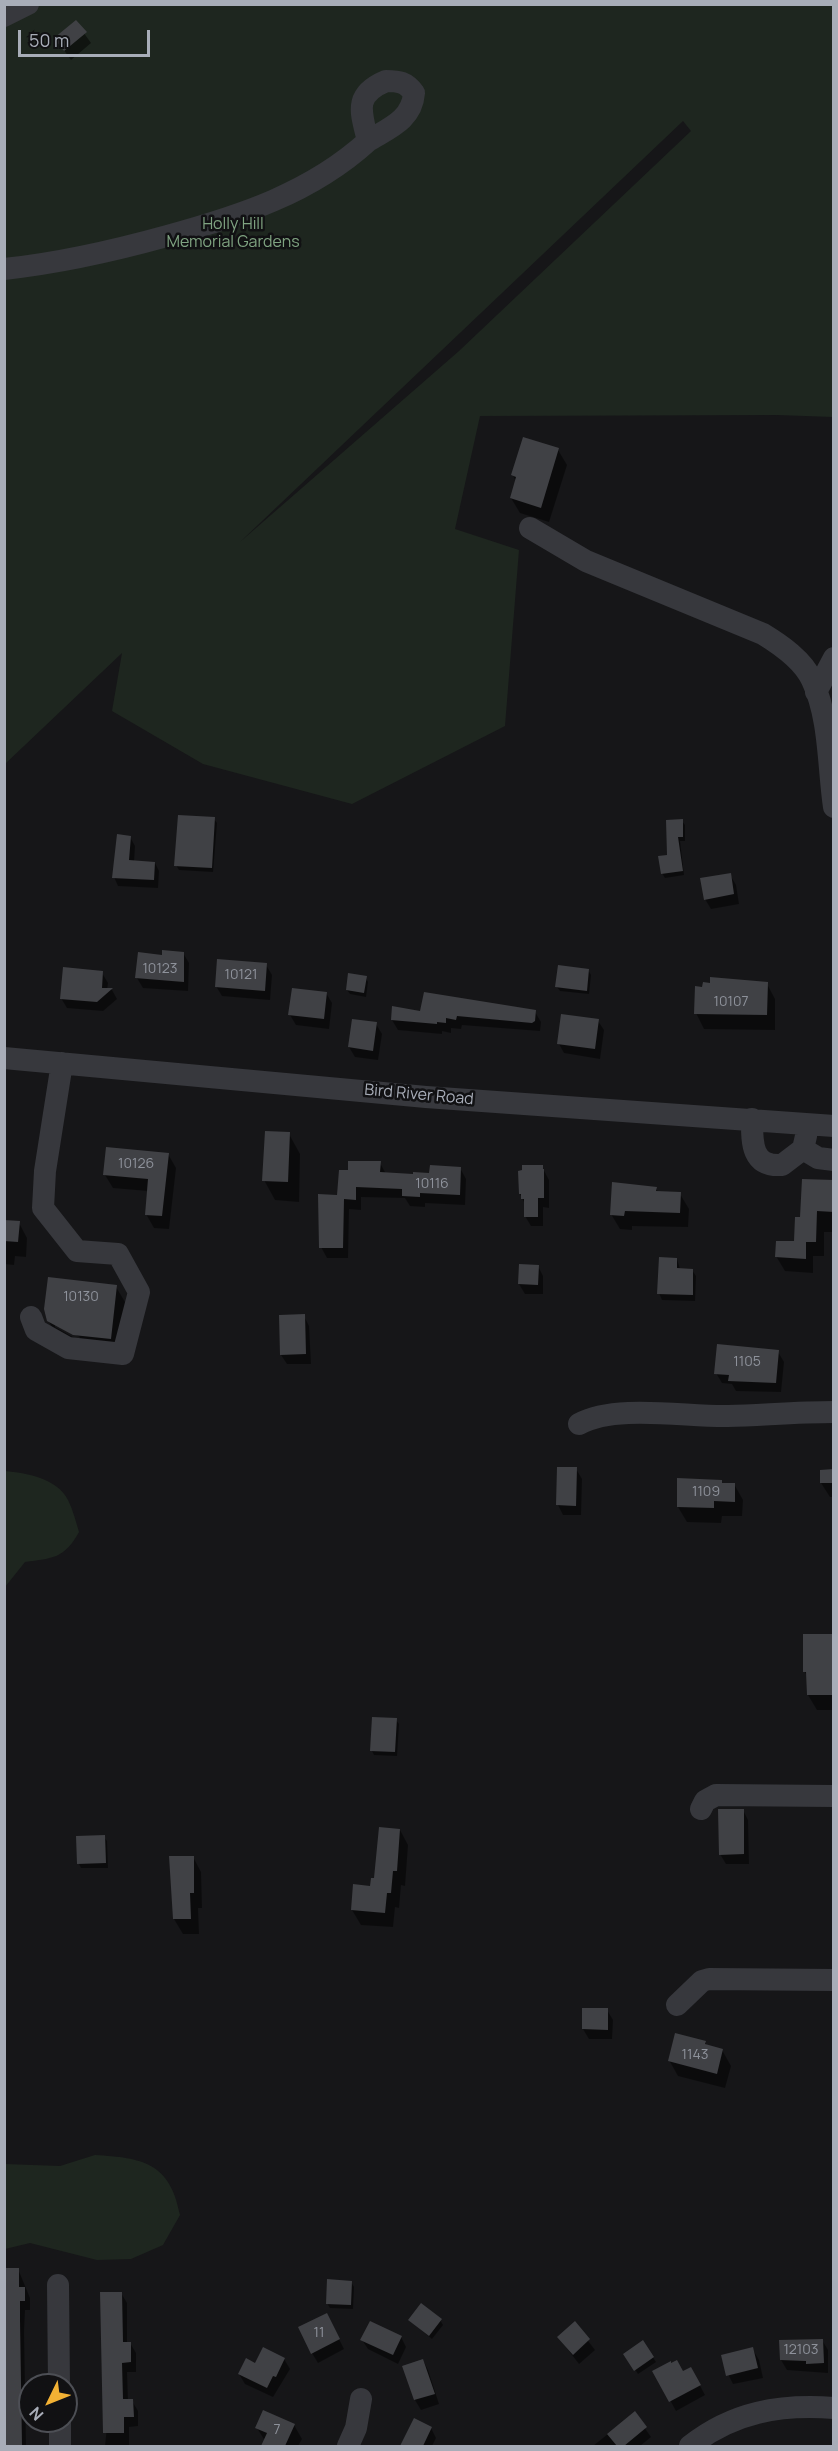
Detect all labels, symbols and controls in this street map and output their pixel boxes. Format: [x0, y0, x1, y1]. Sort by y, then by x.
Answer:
scale bar [21, 18, 153, 56]
text: 50 m [29, 28, 69, 52]
park label: Holly Hill Memorial Gardens [166, 215, 300, 253]
house number: 10123 [142, 961, 178, 977]
house number: 10121 [225, 967, 257, 983]
house number: 10107 [713, 994, 749, 1010]
street label: Bird River Road [364, 1081, 474, 1109]
house number: 10126 [118, 1156, 154, 1172]
house number: 10116 [415, 1176, 449, 1192]
house number: 10130 [63, 1289, 99, 1305]
house number: 1105 [733, 1354, 761, 1370]
house number: 1109 [692, 1484, 720, 1500]
house number: 1143 [682, 2047, 708, 2063]
house number: 11 [314, 2325, 324, 2341]
house number: 12103 [783, 2342, 819, 2358]
north arrow [18, 2373, 78, 2433]
text: N [24, 2402, 48, 2426]
house number: 7 [273, 2422, 281, 2438]

